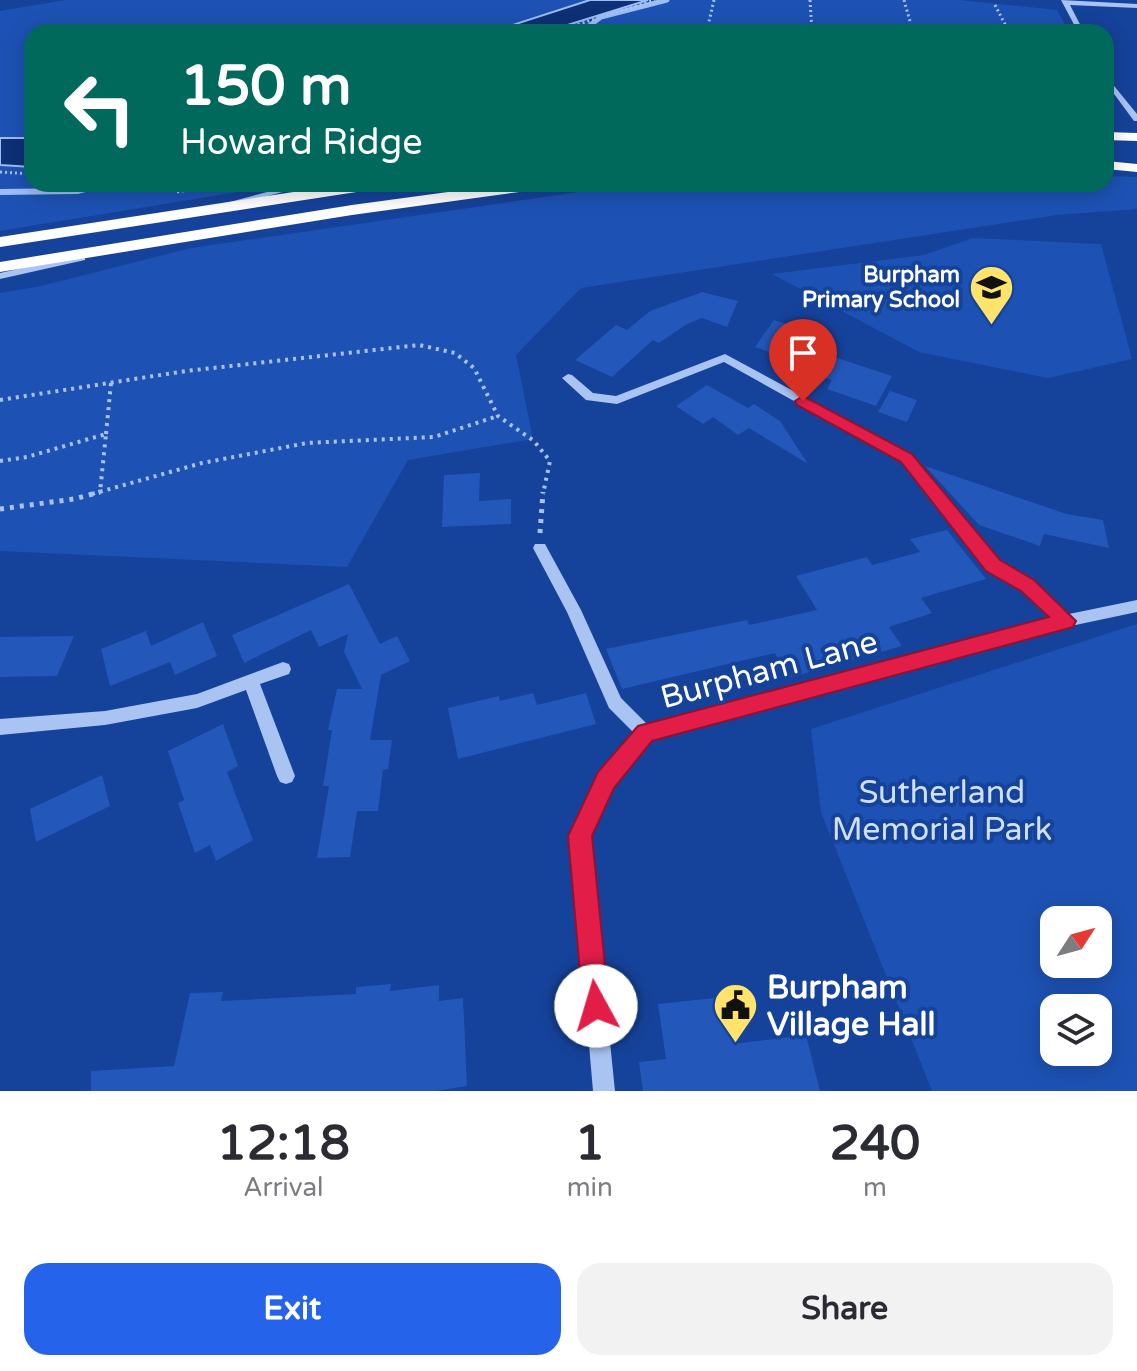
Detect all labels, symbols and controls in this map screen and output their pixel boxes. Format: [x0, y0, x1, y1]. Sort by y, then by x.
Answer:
text: 150 m [180, 53, 351, 120]
icon: left [48, 56, 152, 160]
text: Howard Ridge [180, 121, 423, 164]
place label: Burpham Primary School [802, 262, 960, 313]
school or university icon: Burpham Primary School [967, 263, 1015, 326]
pin [769, 319, 837, 401]
icon: arrive [781, 331, 825, 375]
street label: Burpham Lane [657, 623, 882, 717]
park label: Sutherland Memorial Park [832, 774, 1052, 849]
north arrow [1040, 906, 1112, 978]
map controls [1040, 906, 1112, 1066]
position arrow [554, 964, 638, 1048]
place label: Burpham Village Hall [767, 969, 935, 1044]
public building icon: Burpham Village Hall [712, 981, 760, 1044]
button: layers [1040, 994, 1112, 1066]
text: 12:18 [217, 1115, 350, 1173]
text: 1 [575, 1115, 605, 1173]
text: 240 [830, 1115, 920, 1173]
text: Arrival [243, 1172, 324, 1203]
text: min [567, 1172, 613, 1203]
text: m [863, 1172, 887, 1203]
button: Exit [24, 1263, 561, 1355]
button: Share [577, 1263, 1113, 1355]

